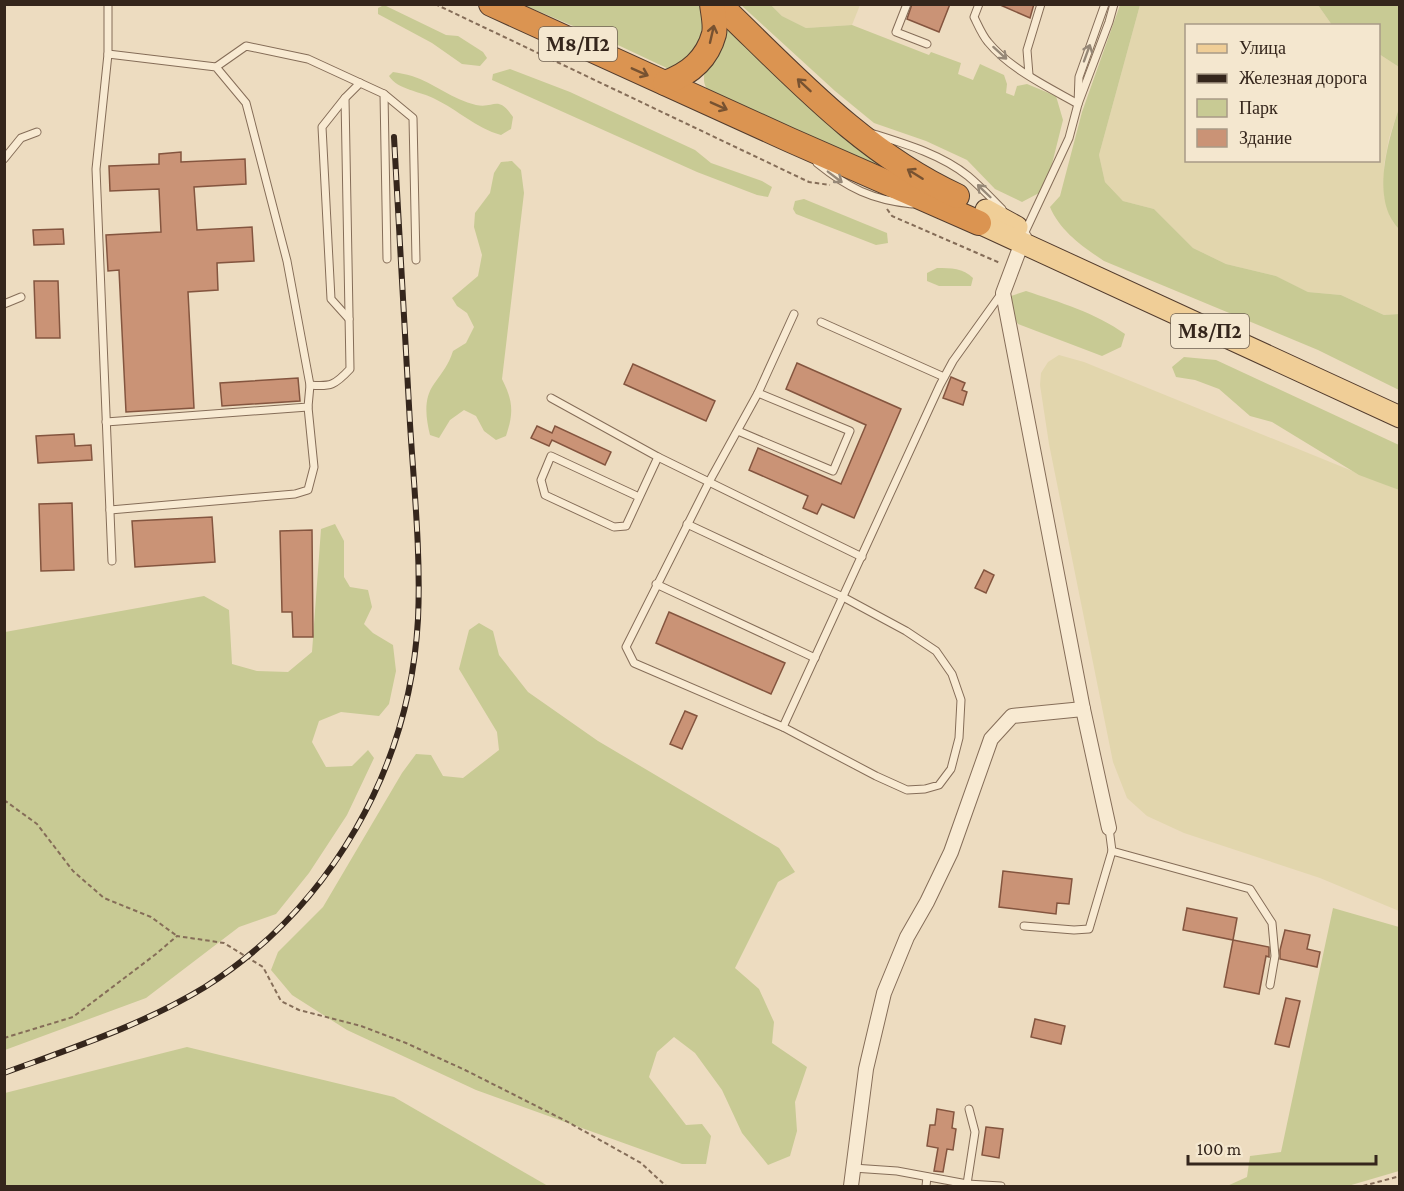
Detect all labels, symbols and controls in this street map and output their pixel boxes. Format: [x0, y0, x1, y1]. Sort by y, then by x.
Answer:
legend [1185, 24, 1380, 162]
one-way arrow [706, 25, 718, 44]
road number: М8/П2 [539, 27, 617, 61]
text: Улица [1239, 38, 1286, 58]
one-way arrow [1083, 45, 1094, 63]
one-way arrow [992, 46, 1007, 60]
one-way arrow [630, 67, 649, 78]
text: Железная дорога [1239, 68, 1367, 88]
one-way arrow [796, 77, 811, 92]
text: Парк [1239, 98, 1278, 118]
one-way arrow [709, 101, 727, 113]
text: Здание [1239, 128, 1292, 148]
one-way arrow [907, 168, 924, 180]
one-way arrow [827, 171, 843, 183]
one-way arrow [976, 184, 991, 199]
road number: М8/П2 [1171, 314, 1249, 348]
scale bar [1188, 1128, 1376, 1166]
text: 100 m [1197, 1139, 1242, 1159]

